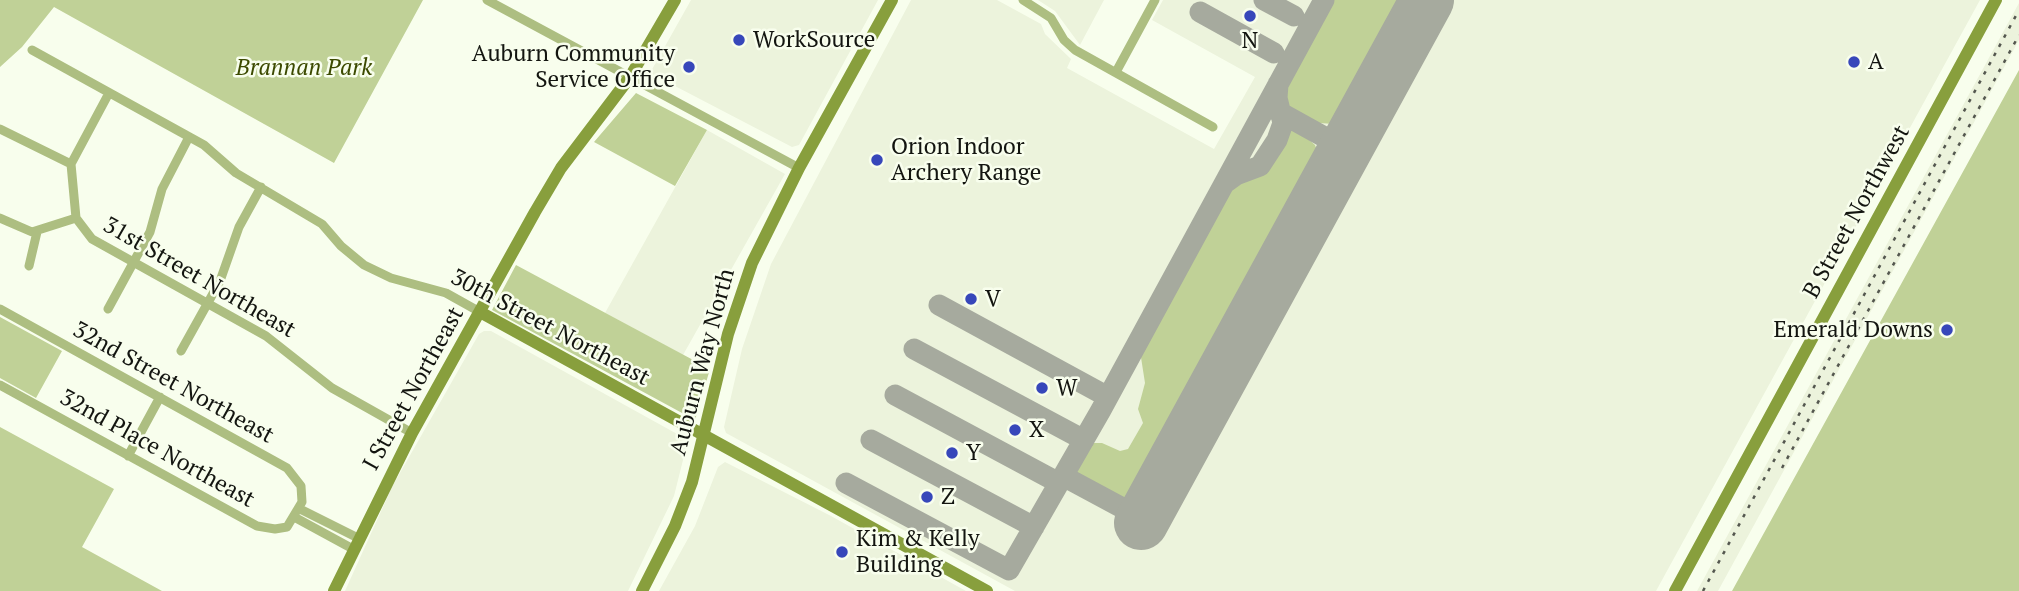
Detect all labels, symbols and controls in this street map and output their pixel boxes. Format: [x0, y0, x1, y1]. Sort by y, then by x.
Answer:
marker: N [1242, 8, 1258, 24]
place label: WorkSource [753, 26, 875, 54]
place label: N [1242, 27, 1258, 55]
marker: WorkSource [731, 32, 747, 48]
place label: Auburn Community Service Office [472, 40, 675, 94]
place label: A [1868, 48, 1884, 76]
park label: Brannan Park [236, 54, 372, 82]
marker: A [1846, 54, 1862, 70]
marker: Auburn Community Service Office [681, 59, 697, 75]
street label: B Street Northwest [1798, 121, 1916, 303]
place label: Orion Indoor Archery Range [891, 133, 1041, 187]
marker: Orion Indoor Archery Range [869, 152, 885, 168]
street label: 31st Street Northeast [98, 212, 300, 344]
street label: 30th Street Northeast [446, 264, 654, 392]
street label: Auburn Way North [665, 266, 741, 458]
place label: V [985, 285, 1001, 313]
marker: V [963, 291, 979, 307]
street label: I Street Northeast [358, 302, 470, 476]
street label: 32nd Street Northeast [68, 316, 278, 450]
place label: Emerald Downs [1773, 316, 1933, 344]
marker: Emerald Downs [1939, 322, 1955, 338]
place label: W [1056, 374, 1077, 402]
marker: W [1034, 380, 1050, 396]
street label: 32nd Place Northeast [55, 384, 259, 514]
place label: X [1029, 416, 1044, 444]
marker: X [1007, 422, 1023, 438]
place label: Y [966, 439, 981, 467]
marker: Y [944, 445, 960, 461]
place label: Z [941, 483, 955, 511]
marker: Z [919, 489, 935, 505]
place label: Kim & Kelly Building [856, 525, 980, 579]
marker: Kim & Kelly Building [834, 544, 850, 560]

